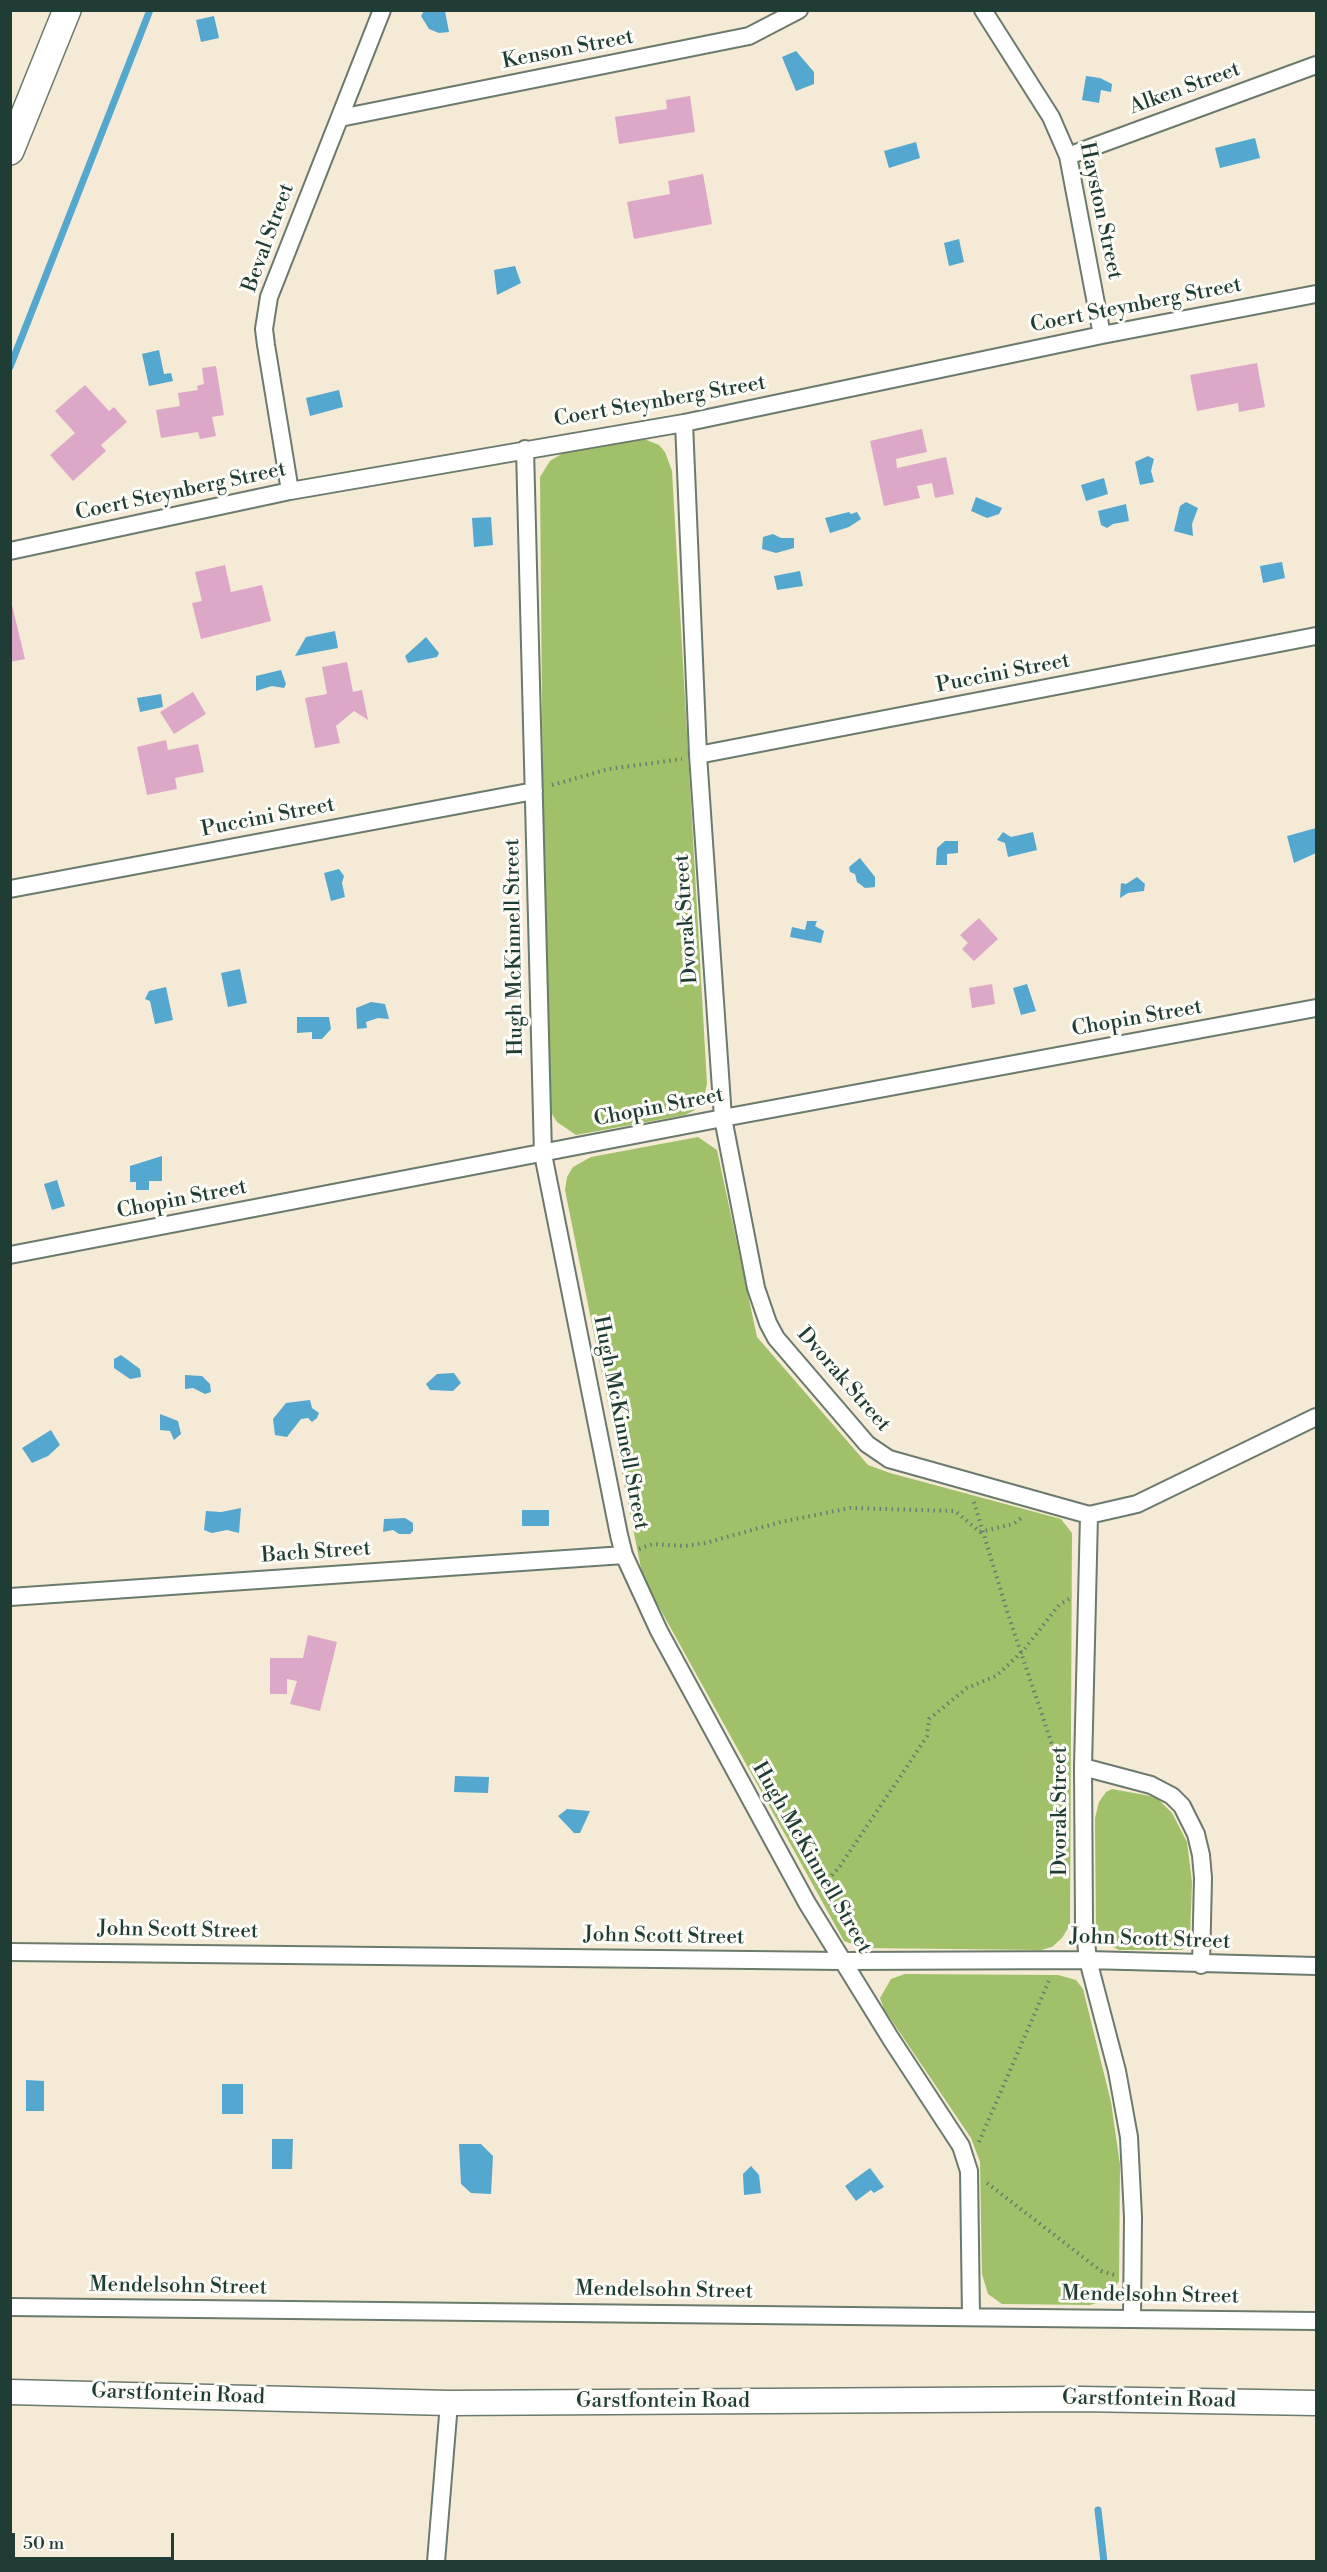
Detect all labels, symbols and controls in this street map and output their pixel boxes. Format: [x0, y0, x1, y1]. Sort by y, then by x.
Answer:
street label: Kenson Street [500, 25, 636, 75]
street label: Alken Street [1126, 57, 1244, 121]
street label: Hayston Street [1073, 140, 1127, 282]
street label: Beval Street [238, 180, 300, 296]
street label: Coert Steynberg Street [1028, 273, 1244, 339]
street label: Coert Steynberg Street [552, 371, 768, 433]
street label: Coert Steynberg Street [73, 457, 289, 527]
street label: Puccini Street [934, 649, 1072, 699]
street label: Puccini Street [199, 793, 337, 843]
street label: Hugh McKinnell Street [501, 838, 529, 1056]
street label: Dvorak Street [670, 853, 704, 985]
street label: Chopin Street [1070, 995, 1204, 1043]
street label: Chopin Street [592, 1083, 726, 1133]
street label: Chopin Street [115, 1175, 249, 1225]
street label: Hugh McKinnell Street [587, 1314, 653, 1532]
street label: Dvorak Street [791, 1323, 895, 1437]
street label: Bach Street [260, 1537, 372, 1569]
street label: Dvorak Street [1048, 1746, 1074, 1876]
street label: Hugh McKinnell Street [746, 1758, 876, 1958]
street label: John Scott Street [97, 1917, 259, 1945]
street label: John Scott Street [583, 1923, 745, 1951]
street label: John Scott Street [1069, 1925, 1231, 1955]
street label: Mendelsohn Street [89, 2273, 267, 2301]
street label: Mendelsohn Street [575, 2277, 753, 2305]
street label: Mendelsohn Street [1061, 2282, 1239, 2310]
street label: Garstfontein Road [91, 2379, 265, 2411]
street label: Garstfontein Road [1062, 2386, 1236, 2414]
street label: Garstfontein Road [576, 2389, 750, 2415]
scale bar [15, 2521, 177, 2559]
text: 50 m [23, 2532, 64, 2555]

